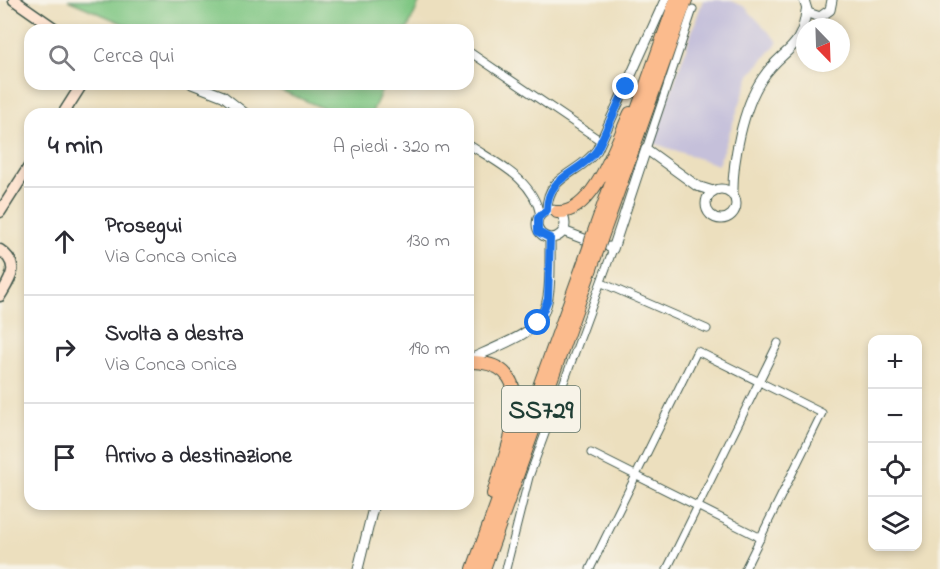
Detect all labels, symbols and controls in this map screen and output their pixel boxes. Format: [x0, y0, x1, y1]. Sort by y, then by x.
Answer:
north arrow [796, 18, 850, 72]
search box [24, 24, 474, 90]
icon: search [45, 41, 78, 74]
text: Cerca qui [93, 41, 175, 73]
route end [612, 73, 638, 99]
text: 4 min [48, 128, 103, 166]
text: A piedi · 320 m [333, 133, 450, 162]
text: Prosegui [105, 211, 182, 243]
icon: ahead [48, 225, 81, 258]
text: 130 m [406, 227, 450, 256]
text: Via Conca Onica [105, 243, 237, 272]
route start [524, 309, 550, 335]
text: Svolta a destra [105, 319, 244, 351]
icon: right [48, 333, 81, 366]
text: 190 m [408, 335, 450, 364]
map controls [868, 335, 922, 551]
button: + [868, 335, 922, 389]
text: Via Conca Onica [105, 351, 237, 380]
road number: SS729 [502, 386, 580, 432]
button: − [868, 389, 922, 443]
icon: arrive [48, 441, 81, 474]
text: Arrivo a destinazione [105, 441, 292, 473]
button: locate [868, 443, 922, 497]
button: layers [868, 497, 922, 551]

